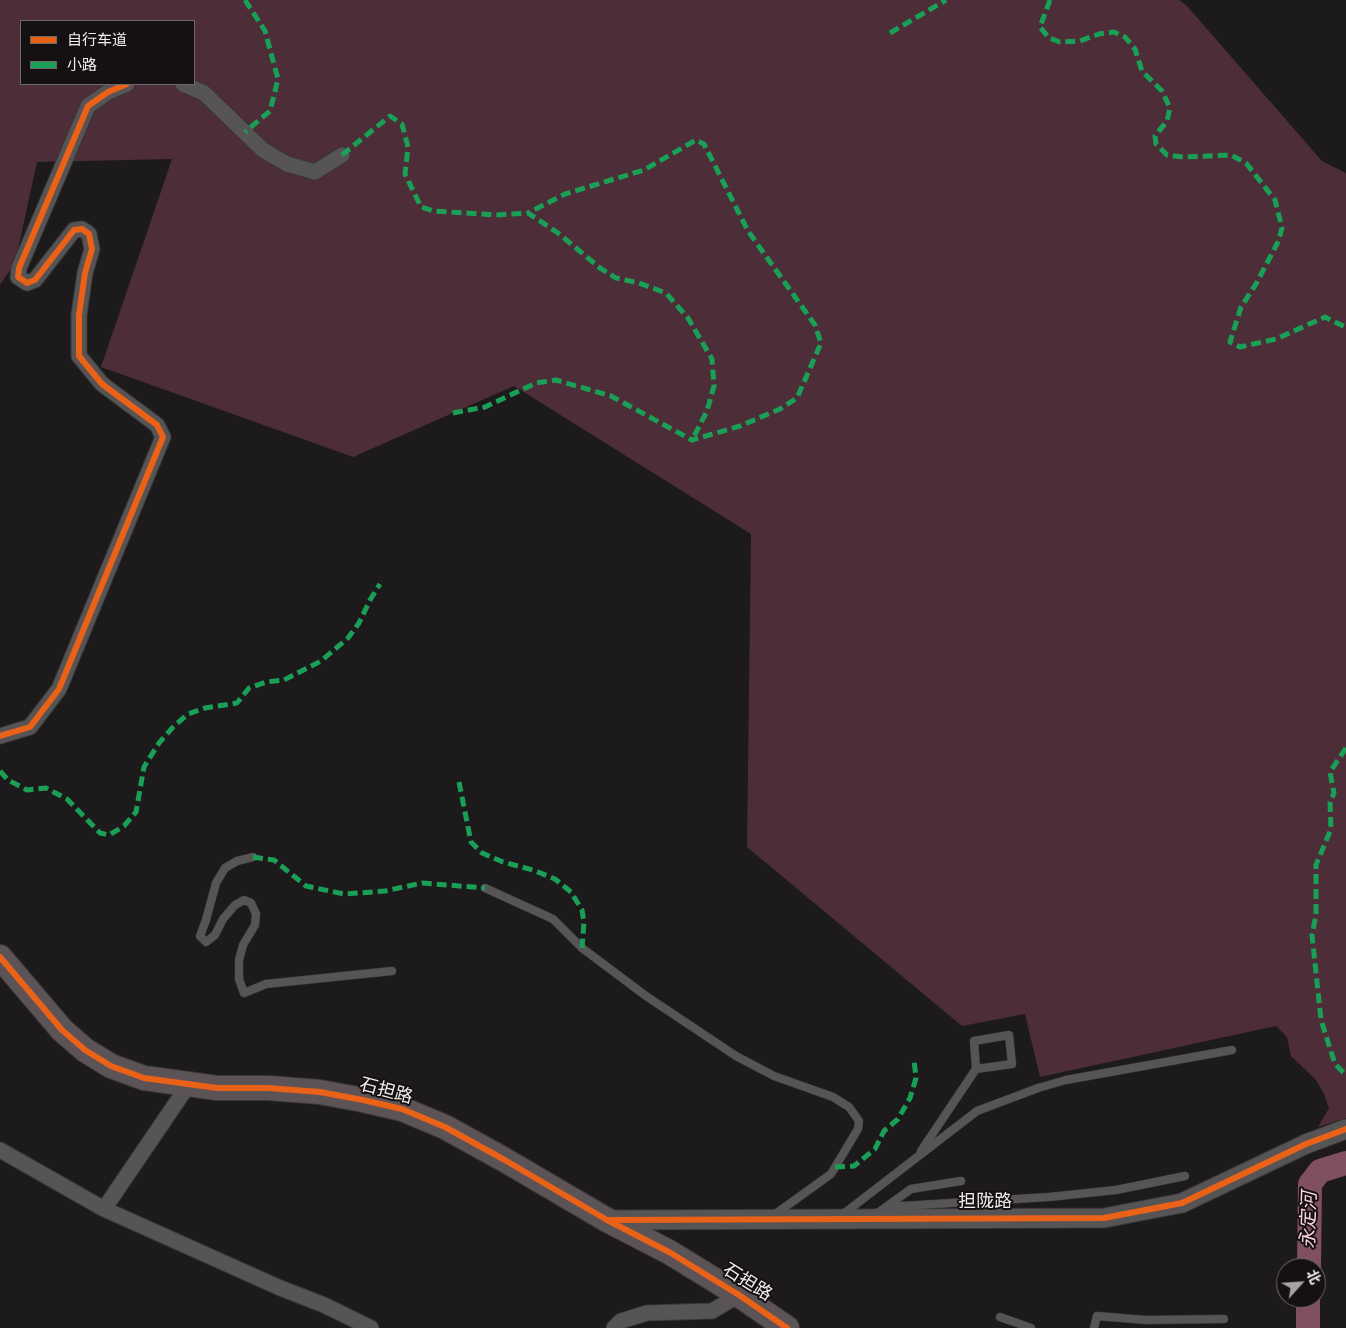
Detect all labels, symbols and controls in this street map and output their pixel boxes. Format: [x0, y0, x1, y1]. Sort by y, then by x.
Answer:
legend [20, 20, 195, 85]
text: 自行车道 [67, 28, 127, 51]
text: 小路 [67, 53, 97, 76]
street label: 石担路 [357, 1075, 415, 1109]
water label: 永定河 [1298, 1191, 1322, 1249]
street label: 担陇路 [958, 1192, 1012, 1214]
north arrow [1276, 1258, 1326, 1308]
street label: 石担路 [718, 1260, 776, 1306]
text: 北 [1302, 1266, 1327, 1288]

